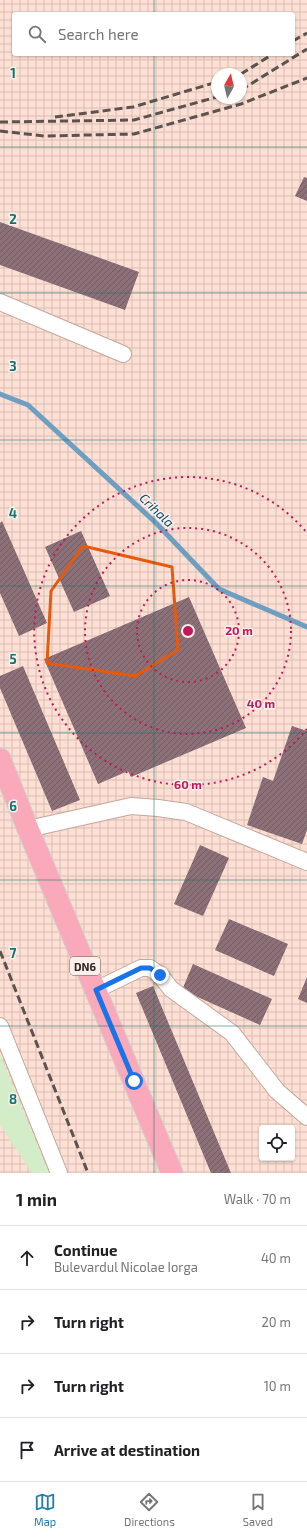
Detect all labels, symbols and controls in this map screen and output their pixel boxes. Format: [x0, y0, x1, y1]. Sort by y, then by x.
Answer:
search box [12, 12, 295, 56]
icon: search [26, 23, 48, 45]
text: Search here [58, 25, 139, 43]
text: 1 [10, 65, 16, 81]
north arrow [211, 68, 247, 104]
text: 2 [9, 211, 17, 227]
text: 3 [9, 358, 17, 374]
water label: Crihala [136, 490, 178, 530]
text: 4 [9, 505, 17, 521]
text: 20 m [225, 623, 253, 637]
centre of rings [181, 624, 195, 638]
text: 5 [9, 651, 17, 667]
text: 40 m [247, 696, 275, 710]
text: 60 m [174, 777, 202, 791]
text: 6 [9, 798, 17, 814]
text: 7 [10, 945, 17, 961]
road number: DN6 [70, 957, 100, 975]
route end [151, 966, 169, 984]
route start [125, 1072, 143, 1090]
text: 8 [9, 1091, 17, 1107]
map controls [259, 1125, 295, 1161]
button: locate [259, 1125, 295, 1161]
text: 1 min [16, 1189, 57, 1209]
text: Walk · 70 m [224, 1191, 291, 1207]
text: Continue [54, 1241, 117, 1259]
icon: ahead [16, 1247, 38, 1269]
text: 40 m [261, 1250, 291, 1266]
text: Bulevardul Nicolae Iorga [54, 1259, 198, 1275]
icon: right [16, 1311, 38, 1333]
text: Turn right [54, 1313, 124, 1331]
text: 20 m [262, 1314, 291, 1330]
icon: right [16, 1375, 38, 1397]
text: Turn right [54, 1377, 124, 1395]
text: 10 m [264, 1378, 291, 1394]
icon: arrive [16, 1439, 38, 1461]
text: Arrive at destination [54, 1441, 200, 1459]
tab: Map [34, 1491, 56, 1528]
tab: Directions [124, 1491, 175, 1528]
tab: Saved [243, 1491, 273, 1528]

